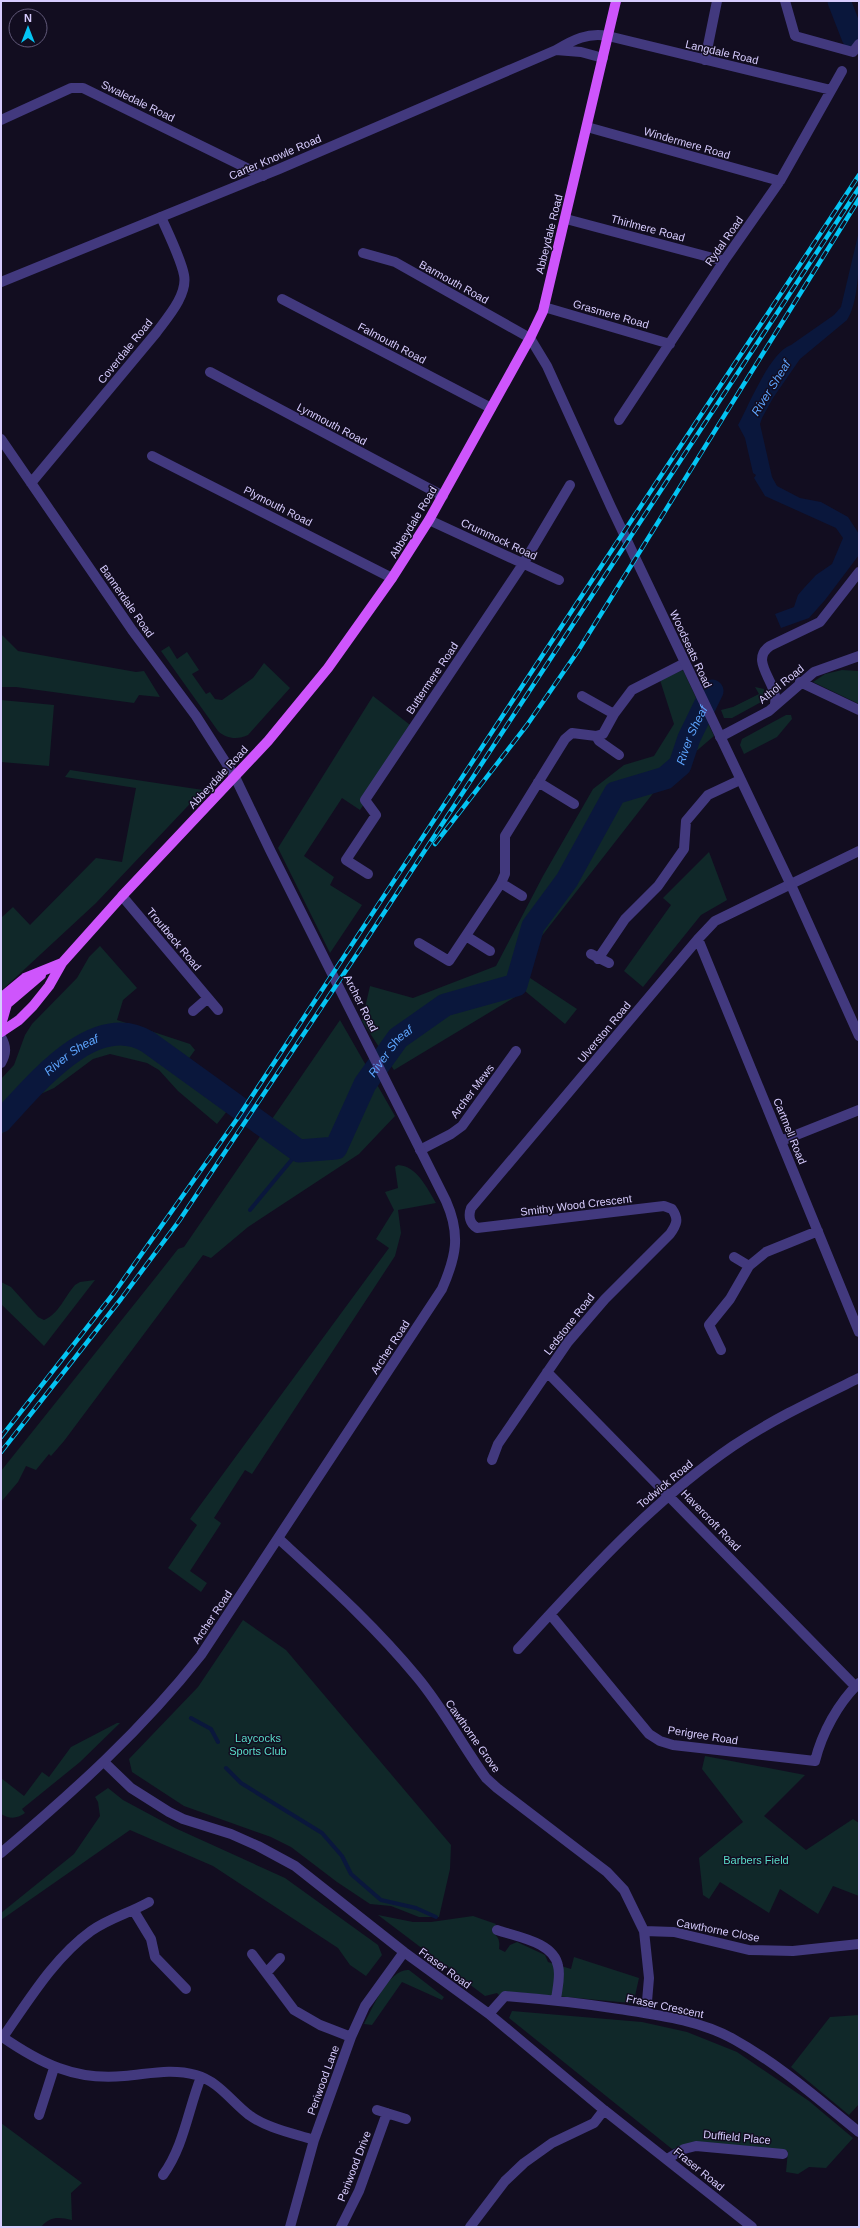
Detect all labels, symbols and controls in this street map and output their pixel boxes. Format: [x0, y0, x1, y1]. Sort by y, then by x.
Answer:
north arrow [8, 8, 48, 48]
text: N [24, 12, 32, 24]
street label: Langdale Road [684, 38, 760, 66]
street label: Swaledale Road [99, 78, 177, 124]
street label: Windermere Road [642, 125, 732, 161]
street label: Carter Knowle Road [227, 132, 323, 182]
street label: Abbeydale Road [533, 193, 565, 275]
street label: Thirlmere Road [610, 212, 686, 244]
street label: Rydal Road [703, 214, 745, 268]
street label: Barmouth Road [417, 258, 491, 306]
street label: Grasmere Road [572, 297, 650, 331]
street label: Coverdale Road [95, 316, 155, 386]
street label: Falmouth Road [356, 320, 428, 366]
water label: River Sheaf [748, 356, 794, 418]
street label: Lynmouth Road [295, 401, 369, 447]
street label: Plymouth Road [242, 484, 314, 528]
street label: Abbeydale Road [387, 484, 439, 560]
street label: Crummock Road [459, 516, 539, 562]
street label: Bannerdale Road [98, 562, 156, 640]
street label: Woodseats Road [668, 608, 714, 690]
street label: Buttermere Road [404, 640, 460, 716]
street label: Athol Road [756, 662, 806, 706]
water label: River Sheaf [674, 702, 711, 767]
street label: Abbeydale Road [186, 743, 250, 811]
street label: Troutbeck Road [144, 905, 204, 973]
street label: Archer Road [342, 973, 380, 1033]
street label: Ulverston Road [575, 999, 633, 1065]
water label: River Sheaf [365, 1022, 417, 1080]
water label: River Sheaf [41, 1031, 102, 1079]
street label: Archer Mews [448, 1061, 496, 1120]
street label: Cartmell Road [771, 1096, 809, 1166]
street label: Smithy Wood Crescent [520, 1192, 632, 1218]
street label: Ledstone Road [541, 1291, 597, 1357]
street label: Archer Road [368, 1318, 412, 1376]
street label: Todwick Road [635, 1457, 695, 1511]
street label: Havercroft Road [679, 1487, 743, 1553]
street label: Archer Road [190, 1588, 234, 1646]
street label: Cawthorne Grove [443, 1697, 503, 1775]
street label: Perigree Road [667, 1724, 739, 1746]
park label: Laycocks Sports Club [229, 1732, 287, 1757]
park label: Barbers Field [723, 1854, 789, 1866]
street label: Cawthorne Close [675, 1916, 761, 1944]
street label: Fraser Road [417, 1945, 473, 1991]
street label: Fraser Crescent [625, 1992, 705, 2020]
street label: Periwood Lane [305, 2043, 341, 2117]
street label: Duffield Place [703, 2128, 771, 2146]
street label: Periwood Drive [335, 2129, 373, 2203]
street label: Fraser Road [671, 2145, 727, 2193]

